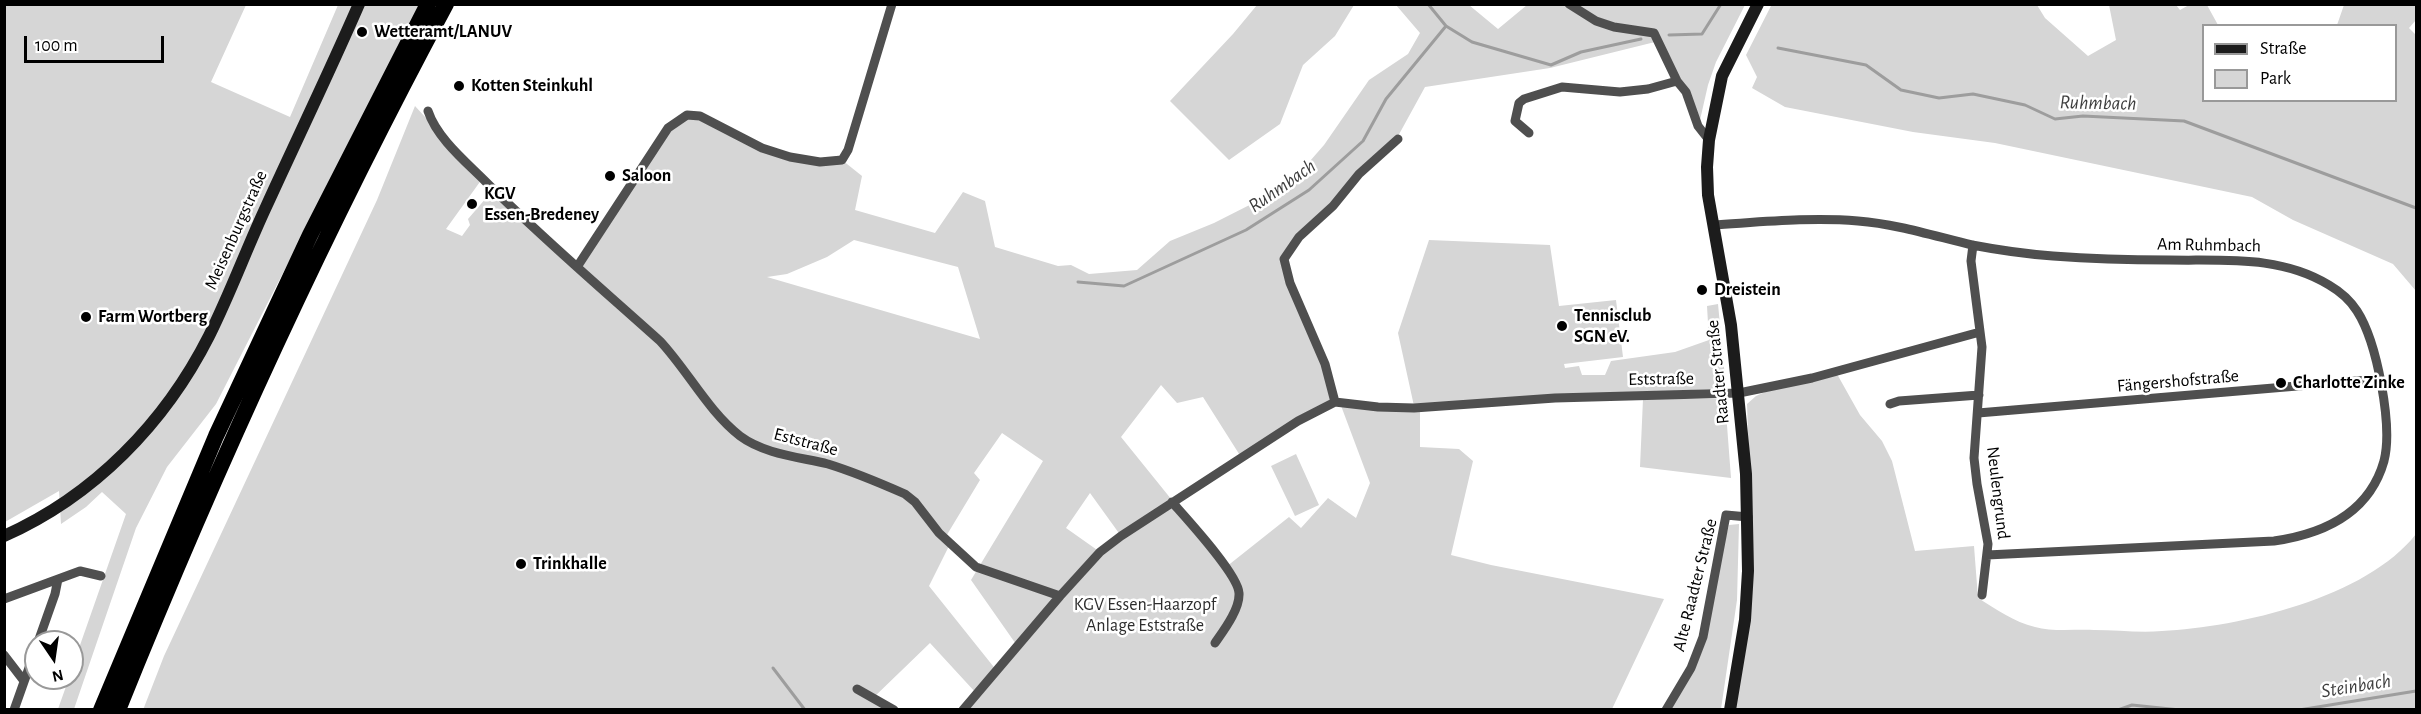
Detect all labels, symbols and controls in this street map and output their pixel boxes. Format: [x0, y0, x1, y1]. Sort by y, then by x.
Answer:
place label: Wetteramt/LANUV [374, 21, 512, 43]
scale bar [27, 24, 166, 62]
legend [2202, 24, 2397, 102]
marker: Wetteramt/LANUV [355, 25, 369, 39]
text: 100 m [35, 37, 78, 55]
text: Straße [2260, 40, 2306, 58]
text: Park [2260, 70, 2291, 88]
place label: Kotten Steinkuhl [471, 75, 593, 97]
marker: Kotten Steinkuhl [452, 79, 466, 93]
water label: Ruhmbach [2059, 90, 2137, 116]
water label: Ruhmbach [1244, 154, 1320, 218]
place label: Saloon [622, 165, 671, 187]
street label: Meisenburgstraße [200, 167, 272, 293]
marker: Saloon [603, 169, 617, 183]
place label: KGV Essen-Bredeney [484, 183, 599, 226]
marker: KGV Essen-Bredeney [465, 197, 479, 211]
street label: Am Ruhmbach [2157, 233, 2261, 257]
place label: Dreistein [1714, 279, 1781, 301]
marker: Dreistein [1695, 283, 1709, 297]
place label: Tennisclub SGN eV. [1574, 305, 1651, 348]
place label: Farm Wortberg [98, 306, 208, 328]
marker: Farm Wortberg [79, 310, 93, 324]
marker: Tennisclub SGN eV. [1555, 319, 1569, 333]
street label: Raadter Straße [1702, 319, 1734, 425]
street label: Fängershofstraße [2116, 365, 2240, 397]
street label: Eststraße [1628, 368, 1694, 390]
place label: Charlotte Zinke [2293, 372, 2405, 394]
marker: Charlotte Zinke [2274, 376, 2288, 390]
street label: Eststraße [771, 423, 841, 461]
street label: Neulengrund [1982, 445, 2014, 541]
street label: Alte Raadter Straße [1668, 516, 1722, 654]
place label: Trinkhalle [533, 553, 607, 575]
marker: Trinkhalle [514, 557, 528, 571]
park label: KGV Essen-Haarzopf Anlage Eststraße [1074, 594, 1216, 636]
north arrow [24, 630, 84, 690]
text: N [50, 667, 65, 685]
water label: Steinbach [2319, 669, 2393, 703]

